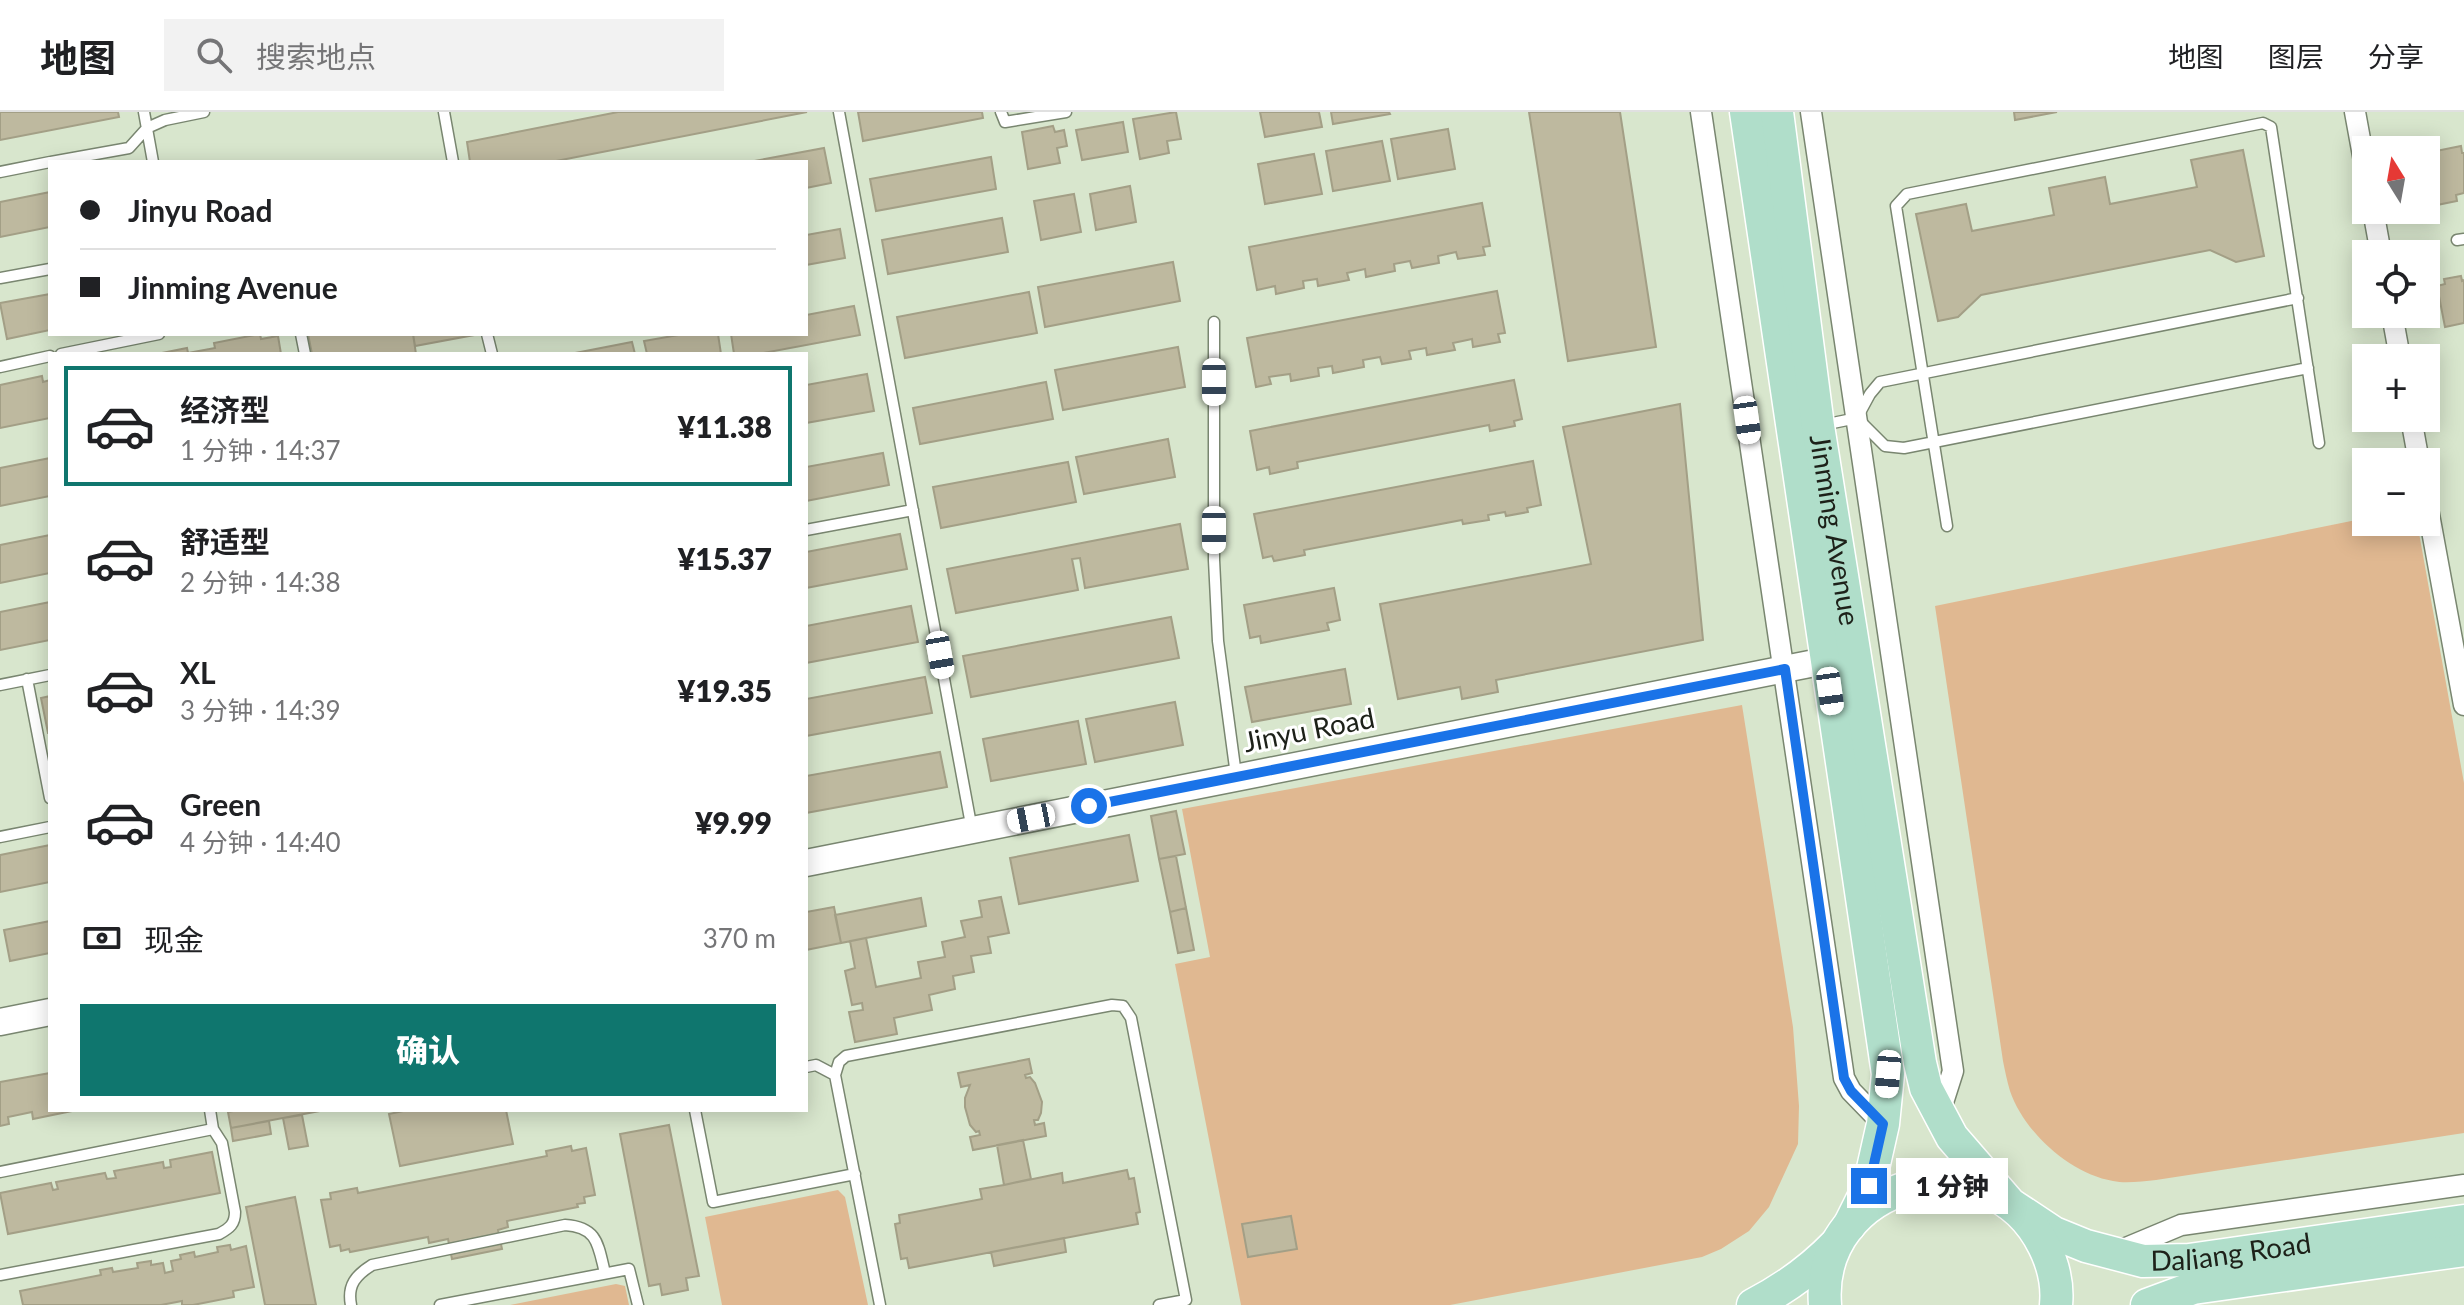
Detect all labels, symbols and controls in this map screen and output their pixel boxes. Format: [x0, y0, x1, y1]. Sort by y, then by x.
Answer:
search box [164, 19, 724, 91]
icon: search [192, 33, 236, 77]
text: 地图 [40, 34, 116, 80]
text: 搜索地点 [256, 38, 376, 74]
text: 地图 [2168, 39, 2224, 73]
text: 图层 [2268, 39, 2324, 73]
text: 分享 [2368, 39, 2424, 73]
north arrow [2352, 136, 2440, 224]
map controls [2352, 136, 2440, 536]
text: Jinyu Road [128, 192, 273, 228]
button: locate [2352, 240, 2440, 328]
text: Jinming Avenue [128, 269, 338, 305]
button: + [2352, 344, 2440, 432]
car [1202, 358, 1226, 406]
icon: car [84, 390, 156, 462]
text: 经济型 [180, 391, 270, 427]
car [1732, 395, 1762, 445]
text: ¥11.38 [678, 408, 772, 444]
street label: Jinming Avenue [1804, 432, 1868, 628]
text: 1 分钟 · 14:37 [180, 434, 341, 466]
button: − [2352, 448, 2440, 536]
car [1202, 506, 1226, 554]
icon: car [84, 522, 156, 594]
text: 舒适型 [180, 523, 270, 559]
text: ¥15.37 [678, 540, 772, 576]
text: 2 分钟 · 14:38 [180, 566, 341, 598]
car [924, 629, 956, 681]
icon: car [84, 654, 156, 726]
text: XL [180, 654, 216, 690]
car [1815, 666, 1845, 716]
text: ¥19.35 [678, 672, 772, 708]
text: 3 分钟 · 14:39 [180, 694, 341, 726]
street label: Jinyu Road [1240, 700, 1377, 758]
icon: car [84, 786, 156, 858]
text: Green [180, 786, 261, 822]
route start [1071, 788, 1107, 824]
car [1005, 802, 1057, 834]
text: ¥9.99 [695, 804, 772, 840]
text: 4 分钟 · 14:40 [180, 826, 341, 858]
icon: cash [80, 916, 124, 960]
text: 现金 [144, 921, 204, 957]
text: 370 m [703, 922, 776, 954]
button: 确认 [80, 1004, 776, 1096]
car [1874, 1049, 1902, 1099]
callout: 1 分钟 [1897, 1158, 2009, 1214]
route end [1851, 1168, 1887, 1204]
text: 1 分钟 [1915, 1170, 1989, 1202]
street label: Daliang Road [2150, 1225, 2313, 1277]

